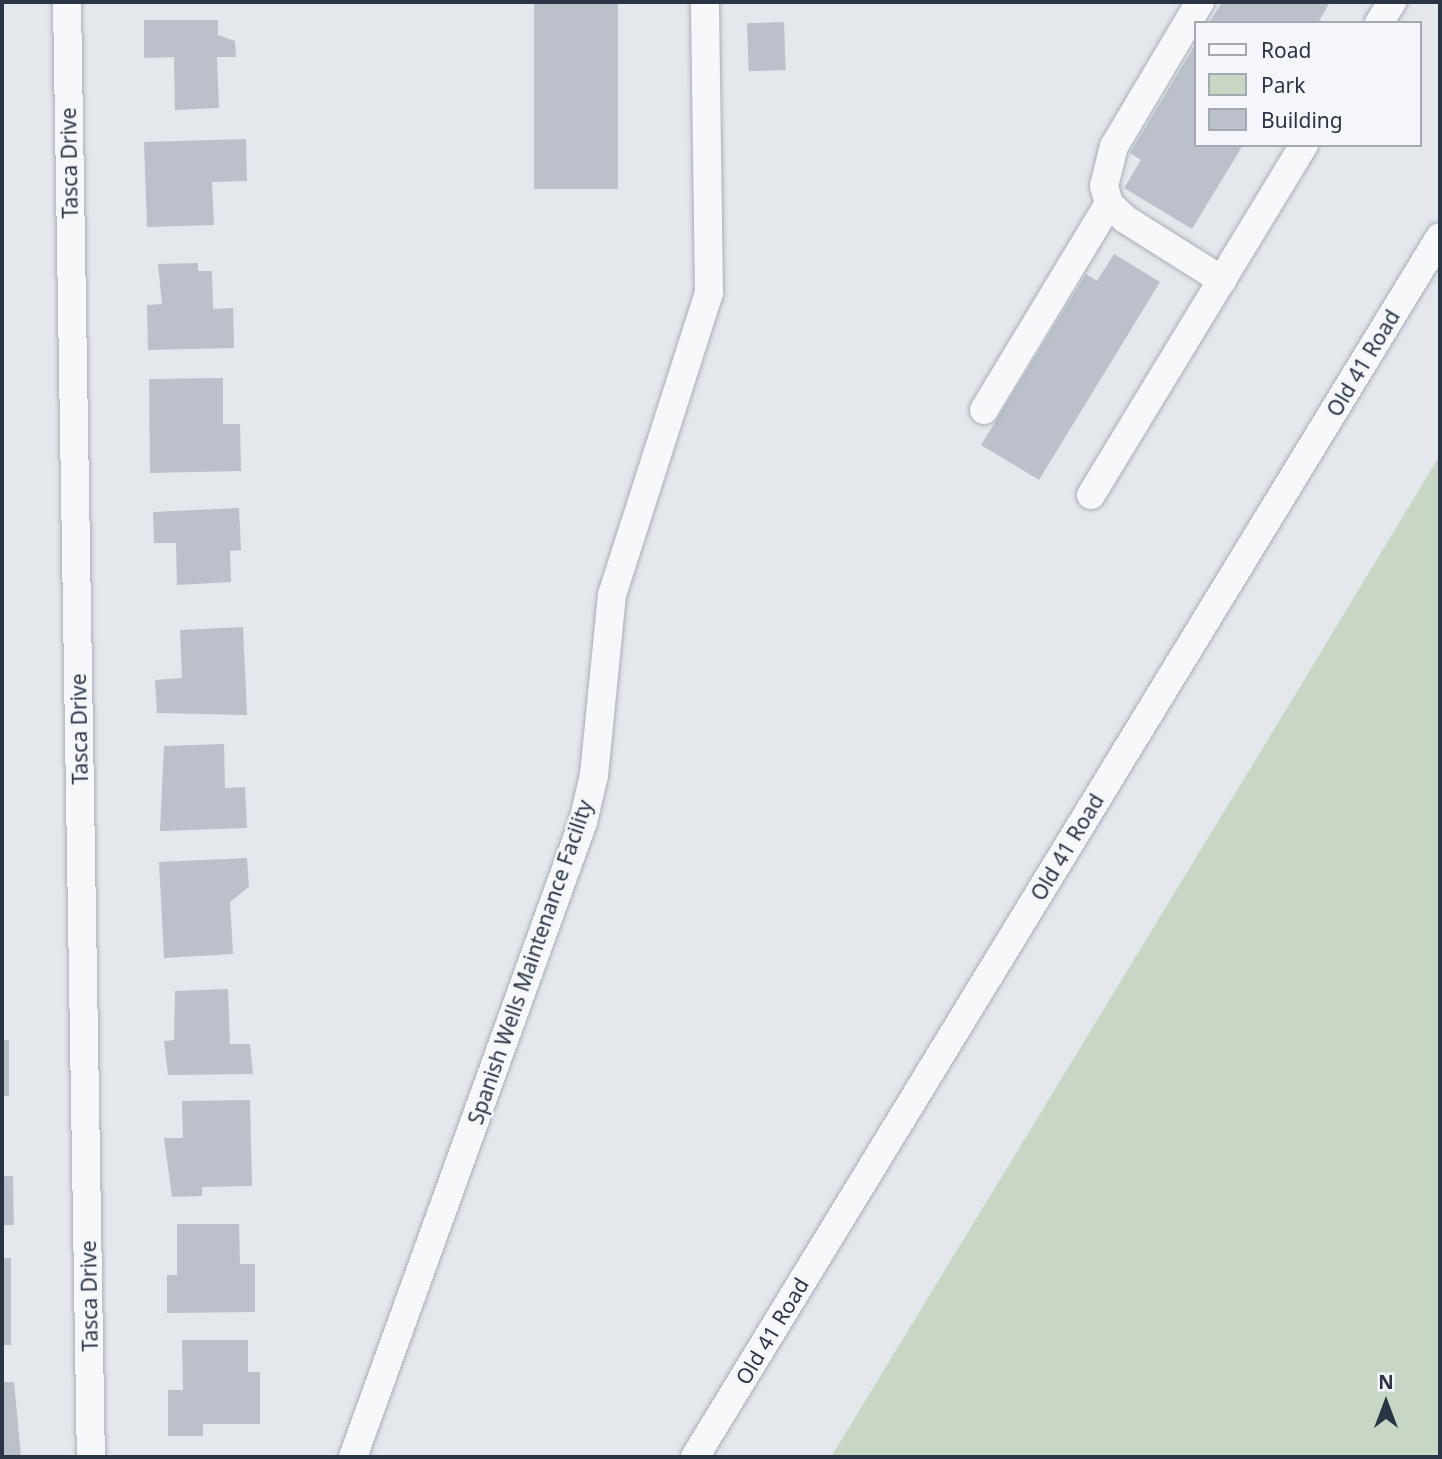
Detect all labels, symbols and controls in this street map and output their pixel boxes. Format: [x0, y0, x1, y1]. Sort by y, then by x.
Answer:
legend [1194, 21, 1421, 147]
text: Road [1261, 36, 1311, 64]
text: Park [1261, 71, 1305, 99]
text: Building [1261, 106, 1343, 134]
street label: Tasca Drive [55, 107, 83, 219]
street label: Old 41 Road [1321, 305, 1405, 421]
street label: Tasca Drive [65, 673, 93, 785]
street label: Old 41 Road [1025, 789, 1109, 905]
street label: Spanish Wells Maintenance Facility [462, 796, 598, 1128]
street label: Tasca Drive [75, 1240, 103, 1352]
street label: Old 41 Road [730, 1273, 814, 1389]
north arrow [1351, 1368, 1421, 1438]
text: N [1378, 1369, 1394, 1395]

